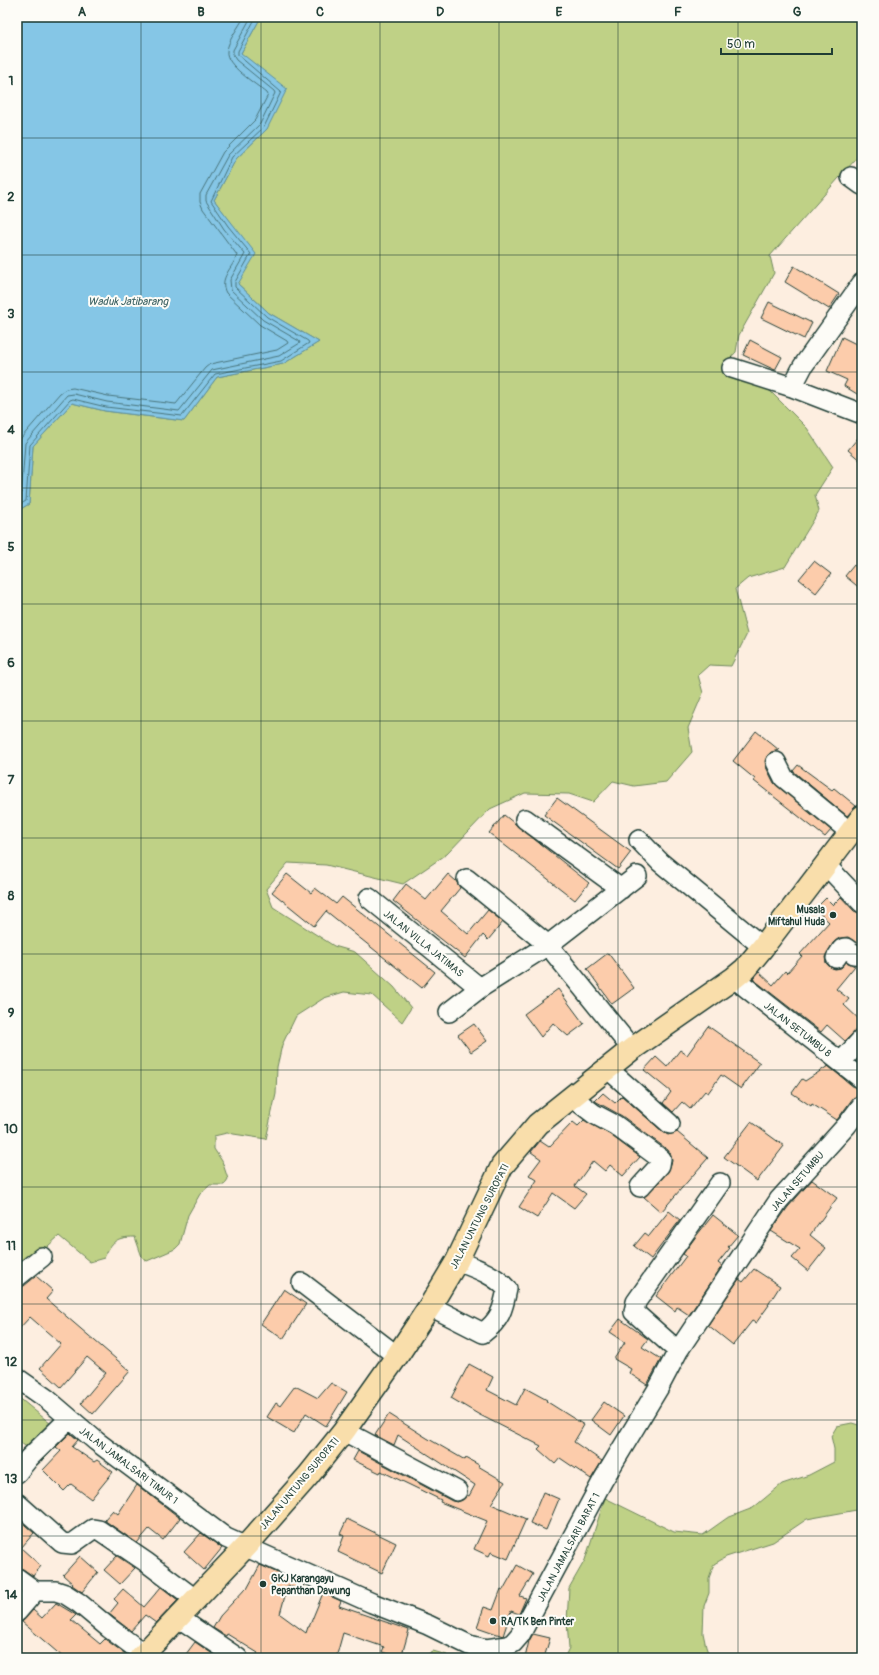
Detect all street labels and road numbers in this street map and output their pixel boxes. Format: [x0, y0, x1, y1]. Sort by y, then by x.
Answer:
street label: JALAN VILLA JATIMAS [381, 908, 466, 980]
street label: JALAN SETUMBU 8 [761, 1000, 833, 1060]
street label: JALAN SETUMBU [769, 1149, 827, 1214]
street label: JALAN UNTUNG SUROPATI [448, 1162, 512, 1271]
street label: JALAN JAMALSARI TIMUR 1 [77, 1425, 180, 1507]
street label: JALAN UNTUNG SUROPATI [258, 1435, 342, 1532]
street label: JALAN JAMALSARI BARAT 1 [535, 1491, 603, 1604]

